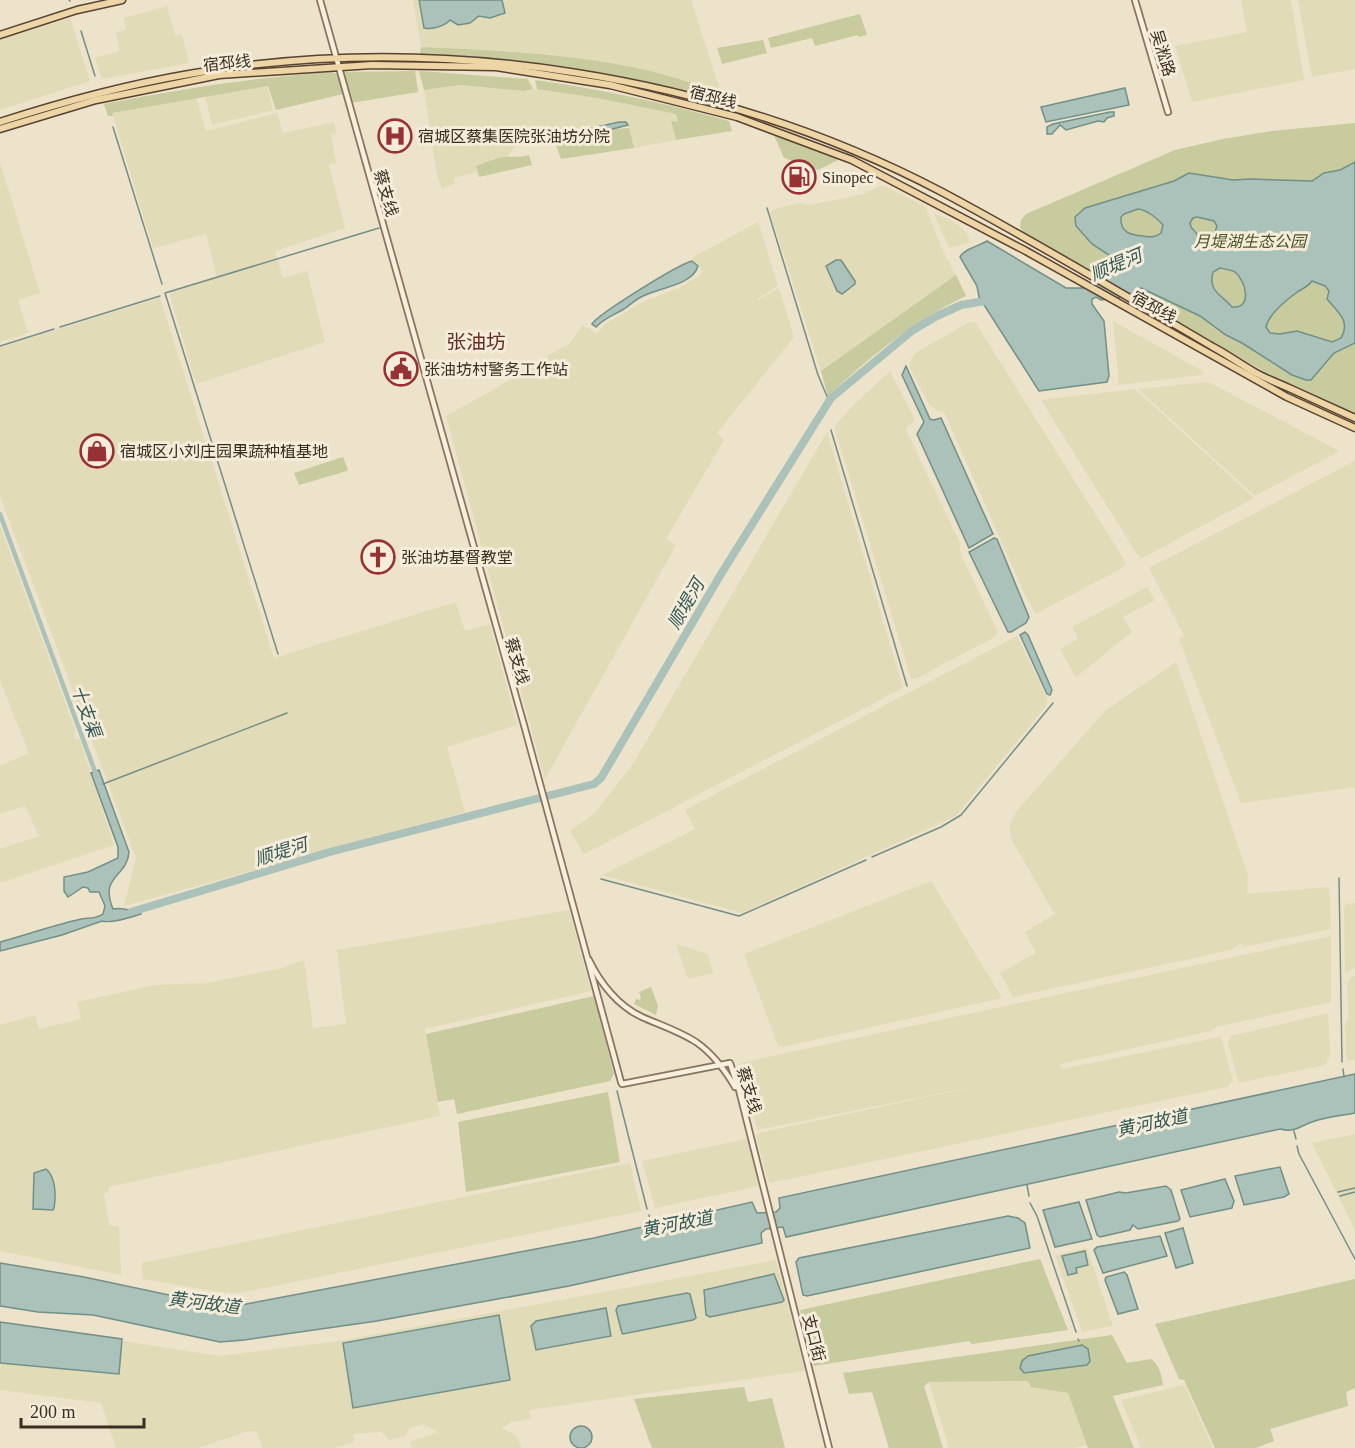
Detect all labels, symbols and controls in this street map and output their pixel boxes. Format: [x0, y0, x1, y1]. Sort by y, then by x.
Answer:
street label: 吴淞路 [1148, 28, 1178, 78]
street label: 宿邳线 [202, 52, 252, 74]
street label: 宿邳线 [688, 83, 738, 111]
hospital icon: 宿城区蔡集医院张油坊分院 [377, 118, 413, 154]
place label: 宿城区蔡集医院张油坊分院 [418, 128, 610, 145]
fuel station icon: Sinopec [781, 159, 817, 195]
street label: 蔡支线 [371, 168, 401, 218]
place label: Sinopec [822, 169, 874, 187]
park label: 月堤湖生态公园 [1194, 233, 1308, 250]
water label: 顺堤河 [1087, 244, 1148, 285]
street label: 宿邳线 [1129, 288, 1179, 326]
district label: 张油坊 [446, 331, 506, 353]
public building icon: 张油坊村警务工作站 [383, 351, 419, 387]
place label: 张油坊村警务工作站 [424, 361, 568, 378]
shop icon: 宿城区小刘庄园果蔬种植基地 [79, 433, 115, 469]
place label: 宿城区小刘庄园果蔬种植基地 [120, 443, 328, 460]
church icon: 张油坊基督教堂 [360, 539, 396, 575]
place label: 张油坊基督教堂 [401, 549, 513, 566]
water label: 顺堤河 [664, 573, 710, 632]
street label: 蔡支线 [502, 636, 532, 686]
water label: 十支渠 [67, 682, 106, 743]
water label: 顺堤河 [252, 834, 313, 869]
street label: 蔡支线 [734, 1065, 764, 1115]
water label: 黄河故道 [1115, 1105, 1192, 1140]
water label: 黄河故道 [640, 1207, 717, 1241]
water label: 黄河故道 [167, 1289, 244, 1318]
street label: 支口街 [800, 1313, 828, 1363]
scale bar [21, 1391, 144, 1429]
text: 200 m [30, 1402, 76, 1422]

